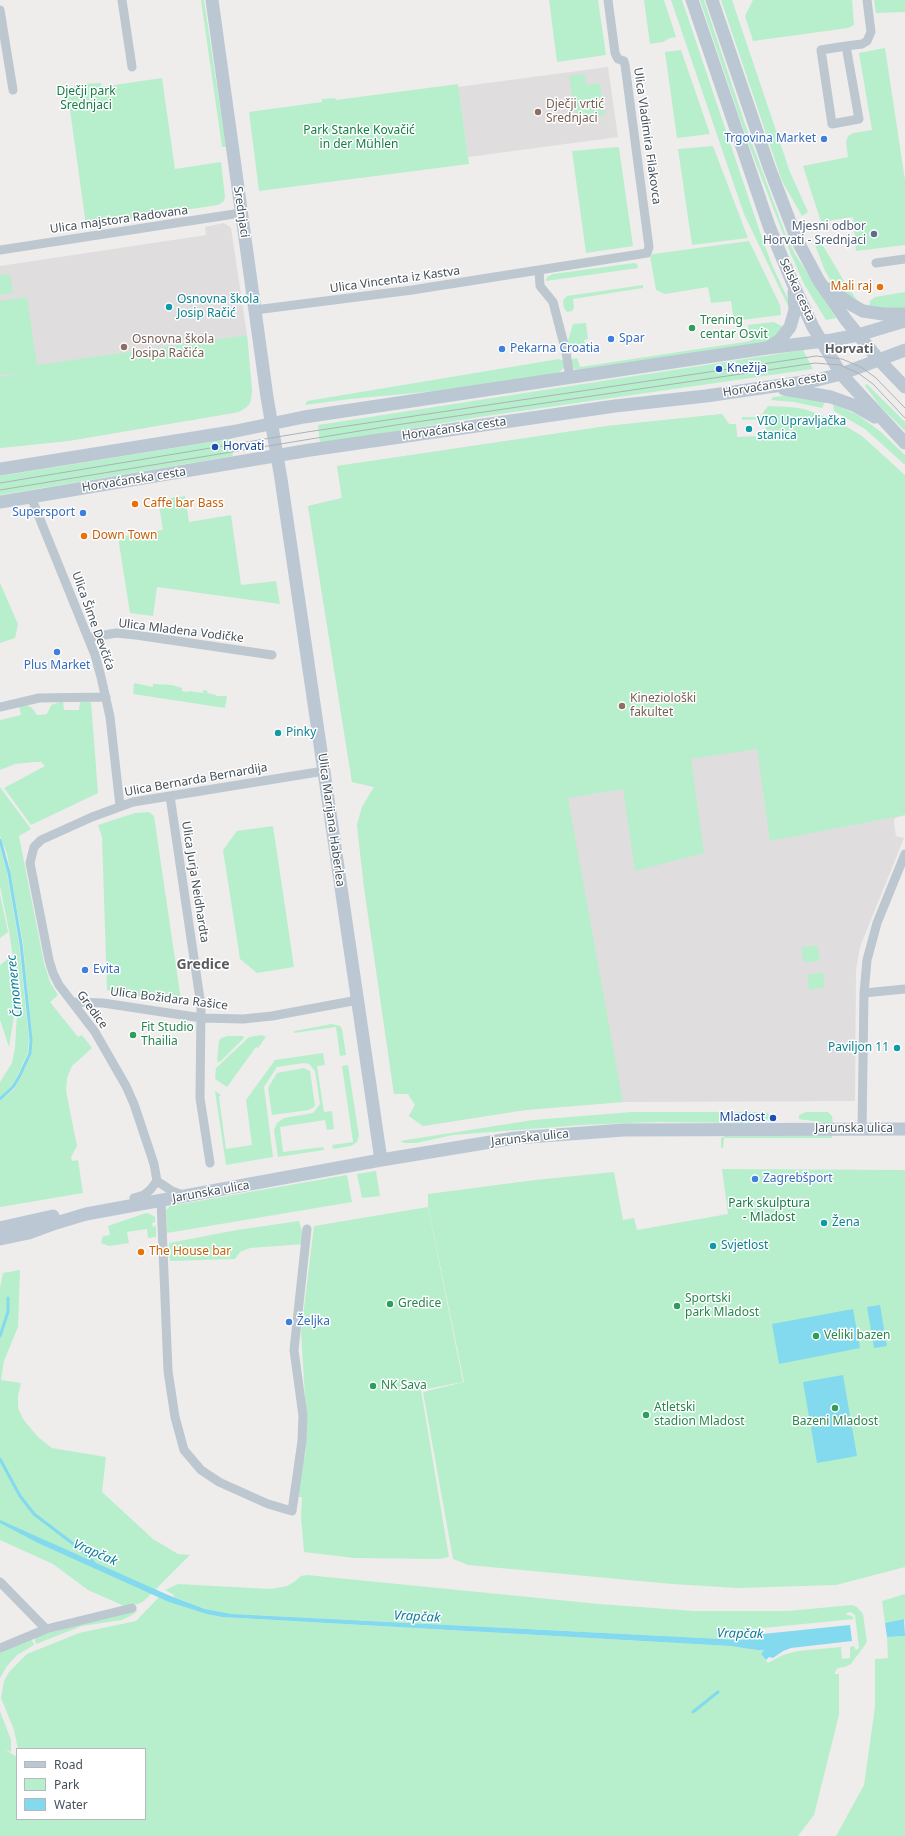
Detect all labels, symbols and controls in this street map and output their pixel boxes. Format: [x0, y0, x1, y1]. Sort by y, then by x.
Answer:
street label: Ulica Vladimira Filakovca [630, 67, 664, 205]
park label: Dječji park Srednjaci [56, 85, 116, 113]
place label: Dječji vrtić Srednjaci [546, 98, 604, 126]
marker: Dječji vrtić Srednjaci [533, 107, 543, 117]
park label: Park Stanke Kovačić in der Mühlen [303, 124, 415, 152]
place label: Trgovina Market [724, 132, 816, 146]
marker: Trgovina Market [819, 134, 829, 144]
street label: Srednjaci [230, 185, 252, 239]
street label: Ulica majstora Radovana [49, 203, 189, 237]
place label: Mjesni odbor Horvati - Srednjaci [763, 220, 866, 248]
marker: Mjesni odbor Horvati - Srednjaci [869, 229, 879, 239]
street label: Selska cesta [776, 256, 818, 324]
street label: Ulica Vincenta iz Kastva [329, 264, 461, 296]
place label: Mali raj [831, 280, 872, 294]
marker: Mali raj [875, 282, 885, 292]
place label: Osnovna škola Josip Račić [177, 293, 259, 321]
marker: Osnovna škola Josip Račić [164, 302, 174, 312]
place label: Trening centar Osvit [700, 314, 768, 342]
marker: Trening centar Osvit [687, 323, 697, 333]
place label: Spar [619, 332, 645, 346]
place label: Osnovna škola Josipa Račića [132, 333, 214, 361]
marker: Spar [606, 334, 616, 344]
district label: Horvati [825, 341, 873, 357]
marker: Osnovna škola Josipa Račića [119, 342, 129, 352]
place label: Pekarna Croatia [510, 342, 600, 356]
marker: Pekarna Croatia [497, 344, 507, 354]
place label: Knežija [727, 362, 767, 376]
marker: Knežija [714, 364, 724, 374]
street label: Horvaćanska cesta [722, 370, 828, 400]
street label: Horvaćanska cesta [401, 415, 507, 443]
place label: VIO Upravljačka stanica [757, 415, 846, 443]
marker: VIO Upravljačka stanica [744, 424, 754, 434]
place label: Horvati [223, 440, 264, 454]
marker: Horvati [210, 442, 220, 452]
street label: Horvaćanska cesta [81, 465, 187, 495]
place label: Caffe bar Bass [143, 497, 224, 511]
marker: Caffe bar Bass [130, 499, 140, 509]
place label: Supersport [12, 506, 75, 520]
marker: Supersport [78, 508, 88, 518]
place label: Down Town [92, 529, 157, 543]
marker: Down Town [79, 531, 89, 541]
street label: Ulica Šime Devčića [68, 570, 118, 672]
street label: Ulica Mladena Vodičke [117, 616, 245, 646]
marker: Plus Market [52, 647, 62, 657]
place label: Plus Market [24, 659, 90, 673]
place label: Kineziološki fakultet [630, 692, 696, 720]
marker: Kineziološki fakultet [617, 701, 627, 711]
place label: Pinky [286, 726, 316, 740]
marker: Pinky [273, 728, 283, 738]
street label: Ulica Marijana Haberlea [314, 752, 348, 888]
street label: Ulica Bernarda Bernardija [123, 760, 269, 800]
street label: Ulica Jurja Neidhardta [178, 820, 212, 944]
water label: Črnomerec [4, 954, 26, 1018]
district label: Gredice [176, 957, 230, 973]
place label: Evita [93, 963, 120, 977]
marker: Evita [80, 965, 90, 975]
street label: Ulica Božidara Rašice [109, 985, 229, 1013]
street label: Gredice [73, 988, 111, 1032]
place label: Fit Studio Thailia [141, 1021, 194, 1049]
marker: Fit Studio Thailia [128, 1030, 138, 1040]
place label: Paviljon 11 [828, 1041, 889, 1055]
marker: Paviljon 11 [892, 1043, 902, 1053]
place label: Mladost [720, 1111, 765, 1125]
marker: Mladost [768, 1113, 778, 1123]
street label: Jarunska ulica [815, 1122, 893, 1136]
street label: Jarunska ulica [491, 1127, 569, 1149]
place label: Zagrebšport [763, 1172, 833, 1186]
marker: Zagrebšport [750, 1174, 760, 1184]
street label: Jarunska ulica [171, 1178, 251, 1206]
park label: Park skulptura - Mladost [728, 1197, 810, 1225]
place label: Žena [832, 1216, 860, 1230]
marker: Žena [819, 1218, 829, 1228]
place label: Svjetlost [721, 1239, 768, 1253]
marker: Svjetlost [708, 1241, 718, 1251]
place label: The House bar [149, 1245, 231, 1259]
marker: The House bar [136, 1247, 146, 1257]
place label: Sportski park Mladost [685, 1292, 759, 1320]
place label: Gredice [398, 1297, 441, 1311]
marker: Gredice [385, 1299, 395, 1309]
marker: Sportski park Mladost [672, 1301, 682, 1311]
place label: Željka [297, 1315, 330, 1329]
marker: Željka [284, 1317, 294, 1327]
place label: Veliki bazen [824, 1329, 890, 1343]
marker: Veliki bazen [811, 1331, 821, 1341]
place label: NK Sava [381, 1379, 427, 1393]
marker: NK Sava [368, 1381, 378, 1391]
place label: Atletski stadion Mladost [654, 1401, 745, 1429]
marker: Bazeni Mladost [830, 1403, 840, 1413]
marker: Atletski stadion Mladost [641, 1410, 651, 1420]
place label: Bazeni Mladost [792, 1415, 878, 1429]
water label: Vrapčak [71, 1536, 119, 1570]
water label: Vrapčak [393, 1608, 441, 1626]
water label: Vrapčak [717, 1626, 763, 1642]
legend [16, 1748, 146, 1820]
text: Road [54, 1756, 83, 1773]
text: Park [54, 1776, 79, 1793]
text: Water [54, 1796, 88, 1813]

